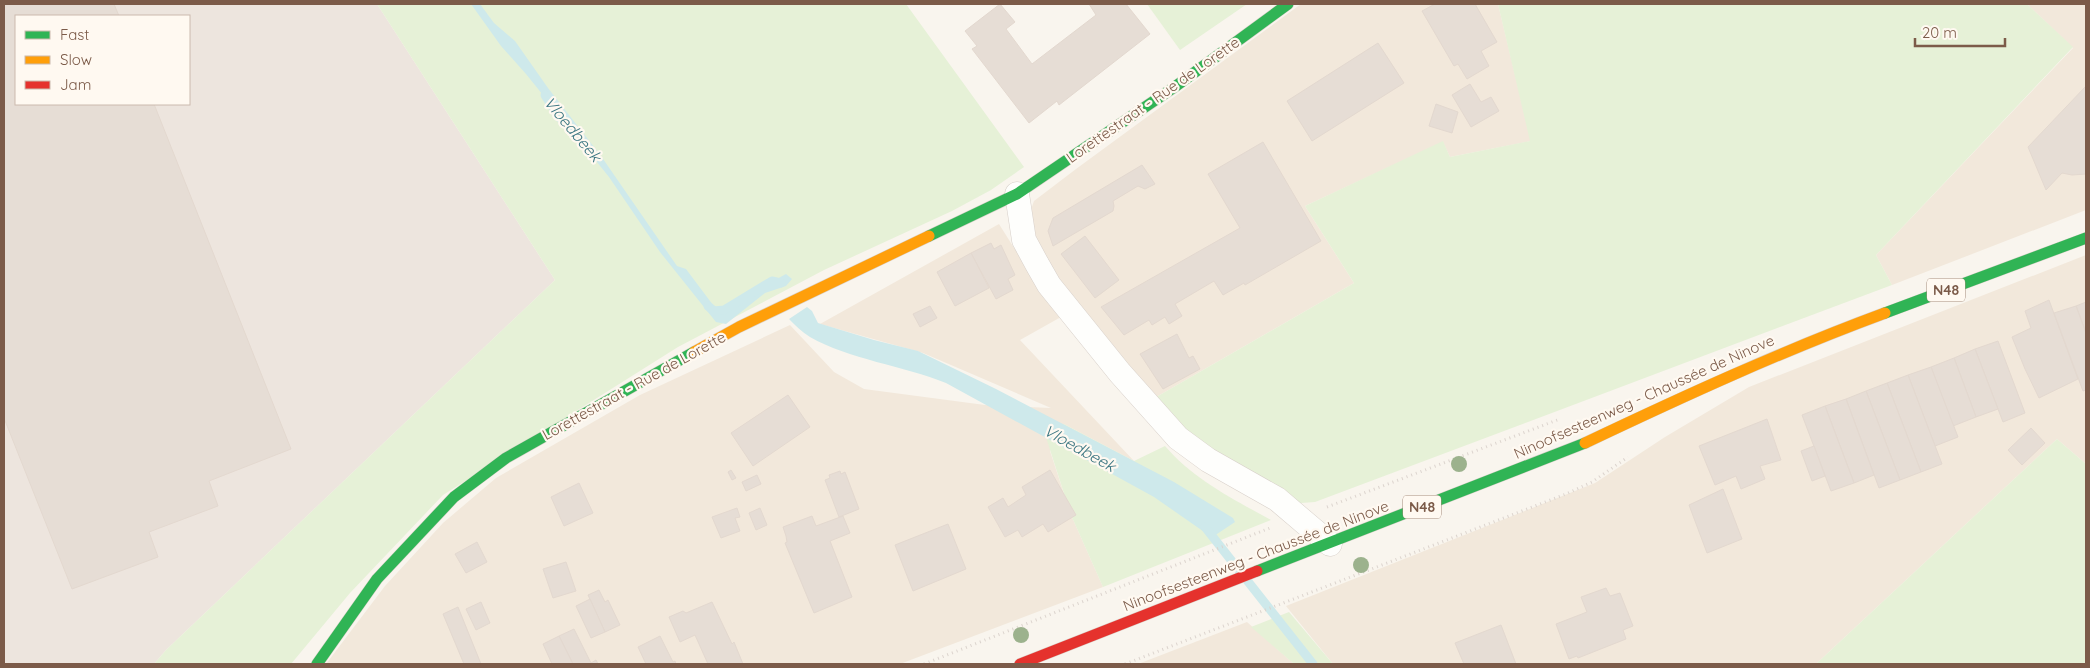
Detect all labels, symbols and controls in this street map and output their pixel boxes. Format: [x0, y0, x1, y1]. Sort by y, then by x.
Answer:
legend [15, 15, 190, 105]
scale bar [1915, 15, 2005, 47]
text: 20 m [1922, 23, 1957, 42]
text: Fast [60, 25, 89, 44]
street label: Lorettestraat - Rue de Lorette [1063, 32, 1243, 167]
text: Slow [60, 50, 92, 69]
text: Jam [60, 75, 91, 94]
water label: Vloedbeek [540, 92, 607, 167]
road number: N48 [1927, 278, 1965, 302]
street label: Lorettestraat - Rue de Lorette [539, 327, 729, 444]
street label: Ninoofsesteenweg - Chaussée de Ninove [1511, 330, 1777, 463]
water label: Vloedbeek [1041, 420, 1121, 477]
street label: Ninoofsesteenweg - Chaussée de Ninove [1120, 496, 1391, 615]
road number: N48 [1403, 496, 1441, 518]

